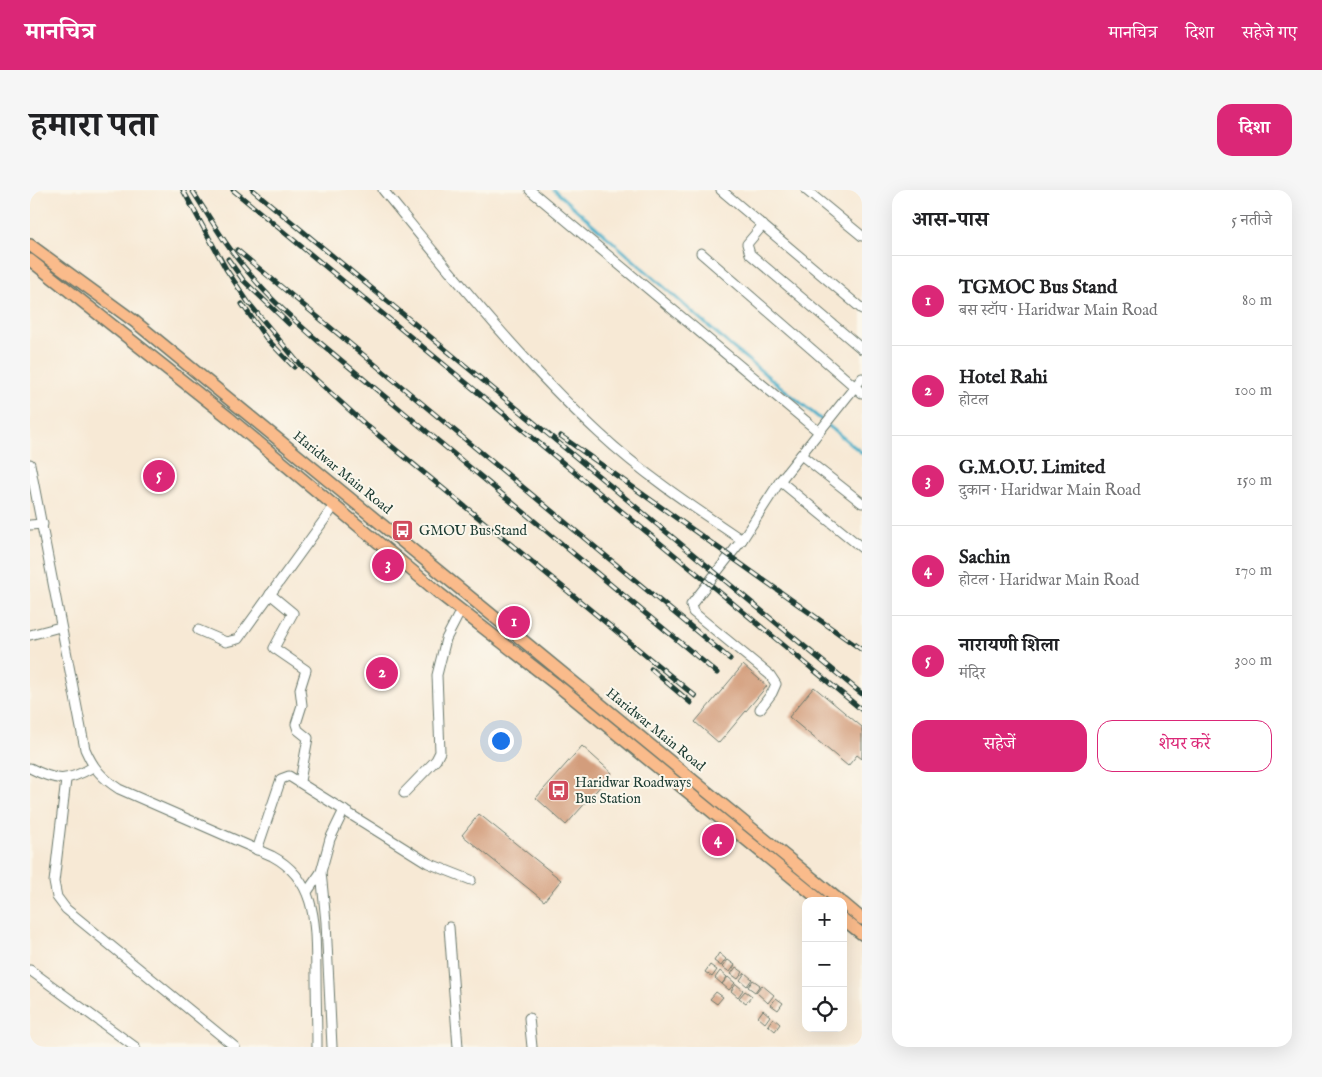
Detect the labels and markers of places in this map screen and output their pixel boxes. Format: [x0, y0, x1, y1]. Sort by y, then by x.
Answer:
pin: 5 [143, 457, 175, 495]
bus stop icon: GMOU Bus Stand [391, 518, 415, 542]
place label: GMOU Bus Stand [419, 522, 528, 540]
pin: 3 [372, 546, 404, 584]
pin: 1 [498, 603, 530, 641]
pin: 2 [366, 654, 398, 692]
place label: Haridwar Roadways Bus Station [575, 774, 691, 808]
bus stop icon: Haridwar Roadways Bus Station [547, 778, 571, 802]
pin: 4 [702, 821, 734, 859]

